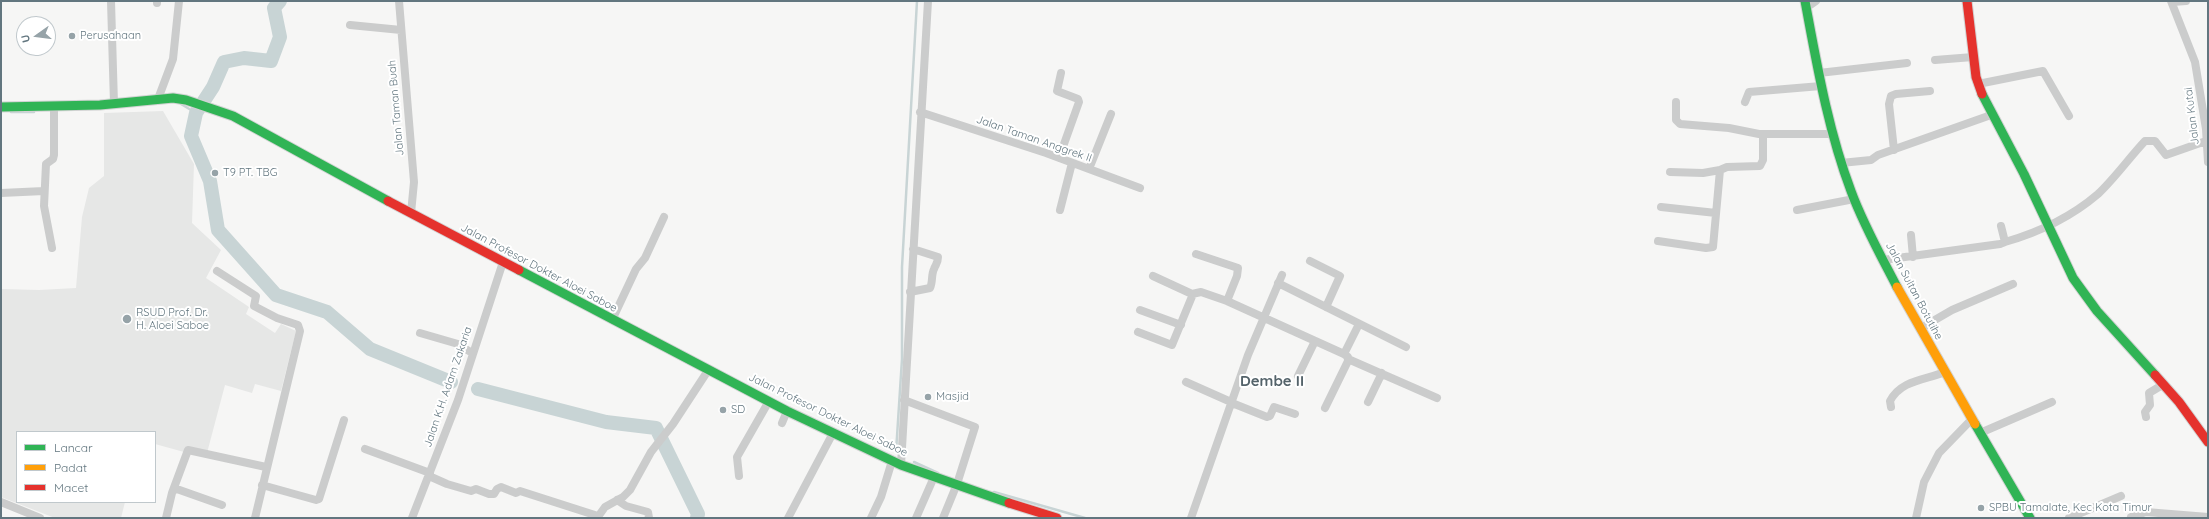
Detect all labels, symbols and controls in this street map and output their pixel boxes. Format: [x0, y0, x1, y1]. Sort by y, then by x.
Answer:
north arrow [16, 16, 56, 56]
place label: Perusahaan [80, 29, 141, 43]
marker: Perusahaan [67, 31, 77, 41]
text: U [18, 33, 33, 44]
street label: Jalan Taman Buah [385, 60, 407, 156]
street label: Jalan Kutai [2182, 87, 2202, 145]
street label: Jalan Taman Anggrek II [974, 113, 1094, 165]
place label: T9 PT. TBG [223, 166, 277, 180]
marker: T9 PT. TBG [210, 168, 220, 178]
street label: Jalan Profesor Dokter Aloei Saboe [459, 221, 619, 315]
street label: Jalan Sultan Botutihe [1883, 240, 1945, 342]
place label: RSUD Prof. Dr. H. Aloei Saboe [136, 306, 209, 332]
marker: RSUD Prof. Dr. H. Aloei Saboe [121, 313, 133, 325]
street label: Jalan K.H. Adam Zakaria [421, 325, 475, 449]
street label: Jalan Profesor Dokter Aloei Saboe [746, 371, 910, 459]
district label: Dembe II [1240, 372, 1304, 390]
place label: Masjid [936, 390, 969, 404]
marker: Masjid [923, 392, 933, 402]
place label: SD [731, 403, 745, 417]
marker: SD [718, 405, 728, 415]
legend [16, 431, 156, 503]
text: Lancar [54, 440, 93, 455]
text: Padat [54, 460, 87, 475]
text: Macet [54, 480, 88, 495]
place label: SPBU Tamalate, Kec Kota Timur [1989, 501, 2152, 515]
marker: SPBU Tamalate, Kec Kota Timur [1976, 503, 1986, 513]

